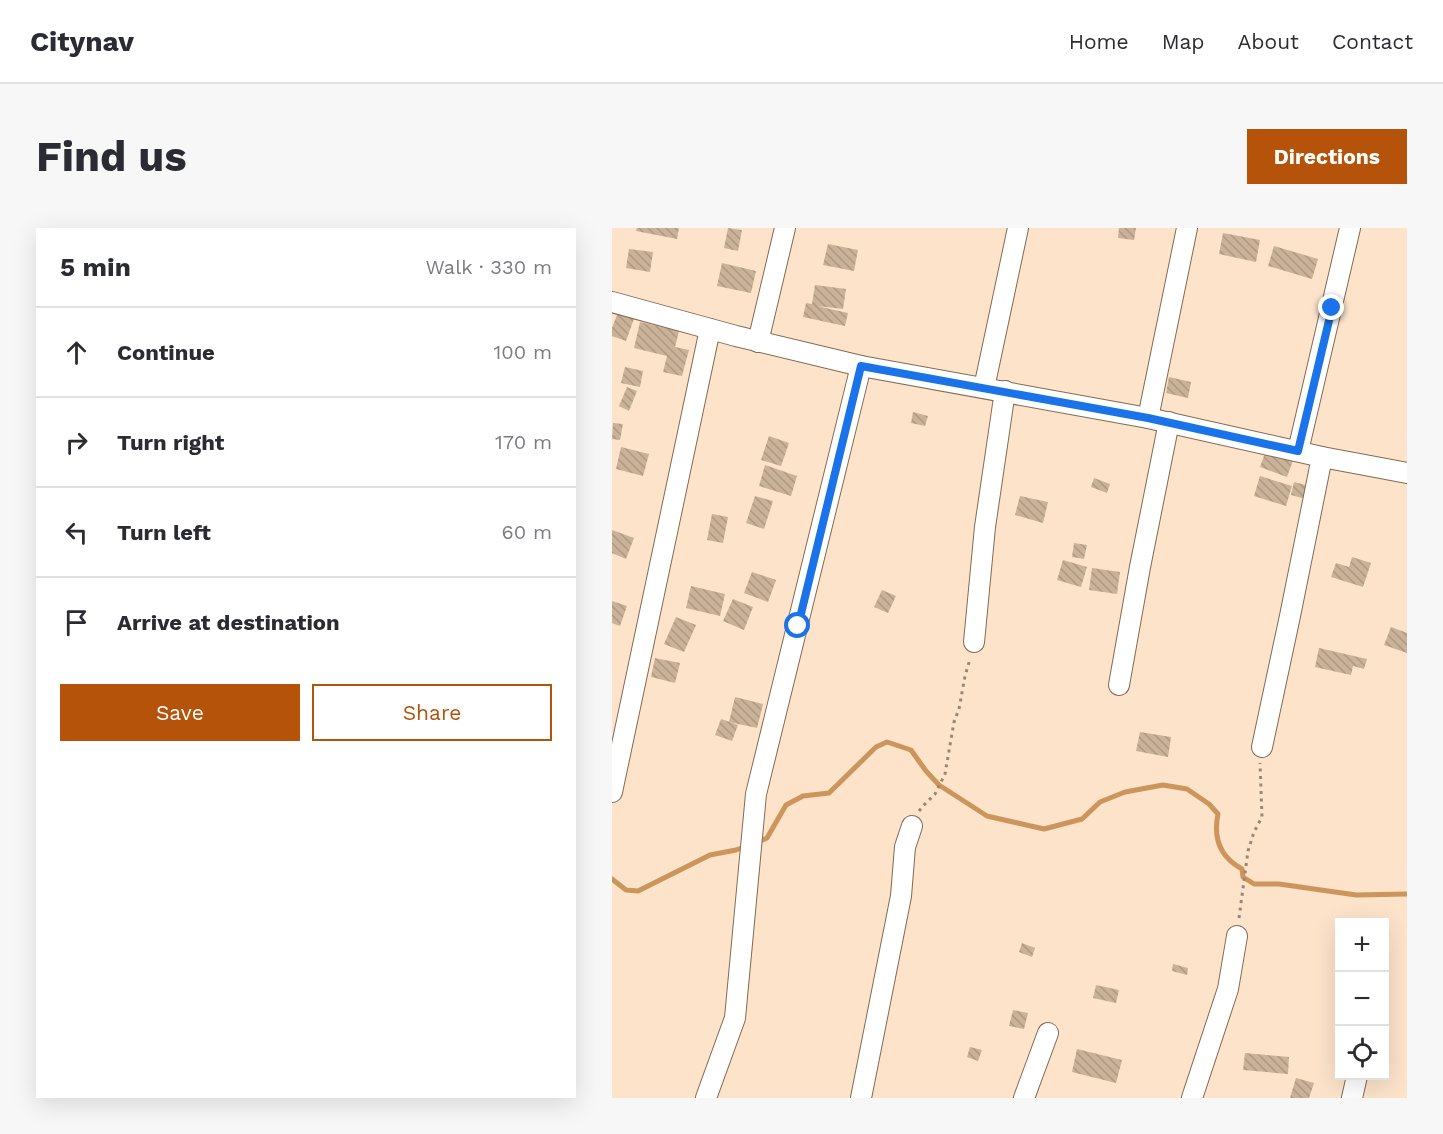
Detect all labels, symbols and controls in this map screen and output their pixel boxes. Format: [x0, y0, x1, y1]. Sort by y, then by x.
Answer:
text: Citynav [30, 25, 134, 58]
text: Home [1069, 29, 1129, 54]
text: Map [1162, 29, 1205, 54]
text: About [1238, 29, 1299, 54]
text: Contact [1332, 29, 1413, 54]
button: Directions [1247, 129, 1407, 184]
text: Find us [36, 132, 187, 181]
text: 5 min [60, 252, 131, 282]
text: Walk · 330 m [425, 255, 552, 279]
route end [1318, 294, 1344, 320]
icon: ahead [60, 336, 93, 369]
text: Continue [117, 340, 215, 365]
text: 100 m [493, 340, 552, 364]
icon: right [60, 426, 93, 459]
text: Turn right [117, 430, 224, 455]
text: 170 m [495, 430, 552, 454]
icon: left [60, 516, 93, 549]
text: Turn left [117, 520, 211, 545]
text: 60 m [502, 520, 552, 544]
icon: arrive [60, 606, 93, 639]
text: Arrive at destination [117, 610, 340, 635]
route start [784, 612, 810, 638]
button: Save [60, 684, 300, 741]
button: Share [312, 684, 552, 741]
map controls [1335, 918, 1389, 1080]
button: + [1335, 918, 1389, 972]
button: − [1335, 972, 1389, 1026]
button: locate [1335, 1026, 1389, 1080]

